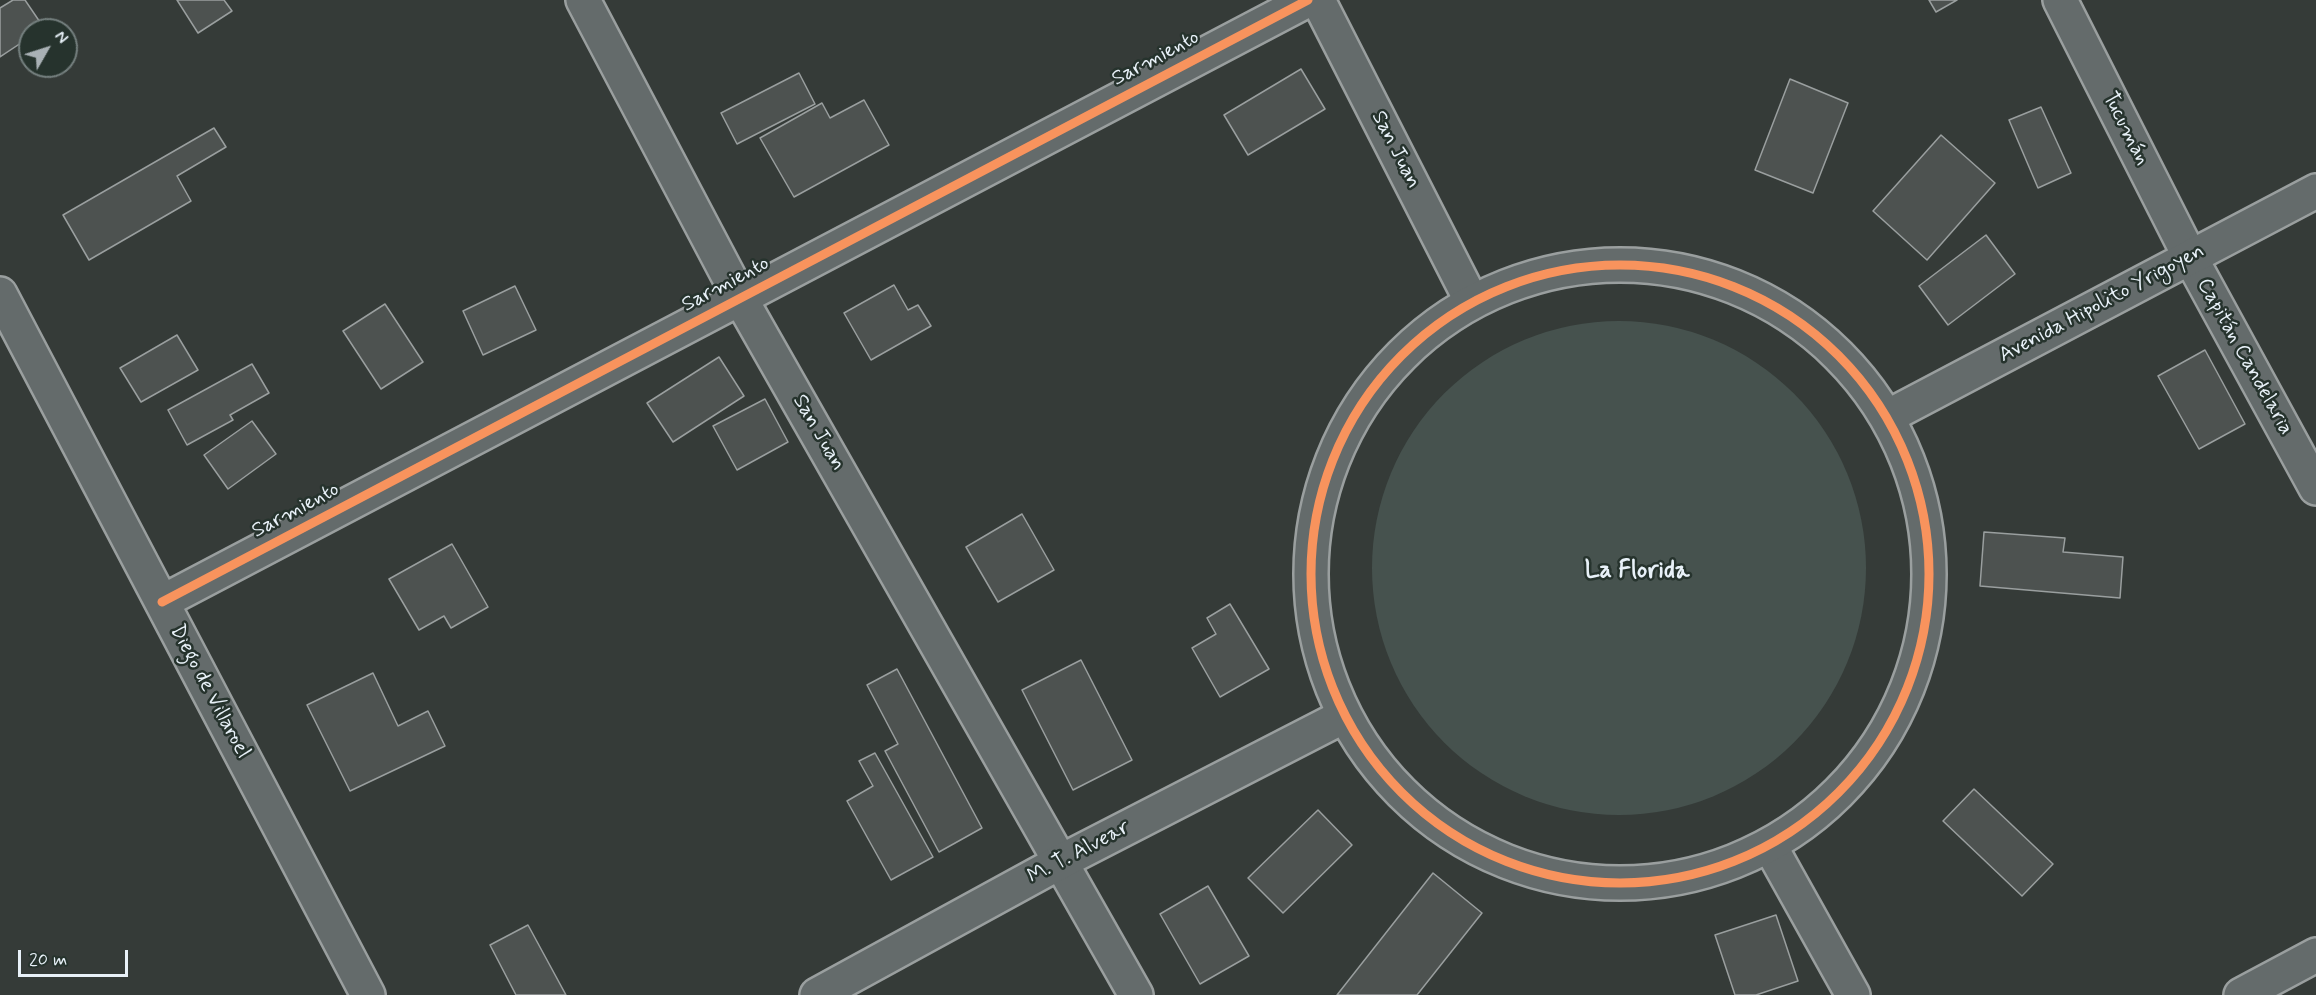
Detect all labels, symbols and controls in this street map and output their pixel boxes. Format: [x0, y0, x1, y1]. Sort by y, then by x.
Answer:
north arrow [18, 18, 78, 78]
street label: Sarmiento [1108, 25, 1204, 93]
text: N [49, 27, 72, 48]
street label: Tucumán [2096, 88, 2154, 170]
street label: San Juan [1365, 107, 1425, 193]
street label: Avenida Hipolito Yrigoyen [1995, 239, 2209, 369]
street label: Sarmiento [678, 251, 774, 319]
street label: Capitán Candelaria [2190, 274, 2298, 440]
street label: San Juan [786, 391, 850, 475]
street label: Sarmiento [248, 477, 344, 545]
district label: La Florida [1585, 558, 1689, 586]
street label: Diego de Villaroel [163, 621, 255, 763]
street label: M. T. Alvear [1024, 816, 1134, 890]
scale bar [21, 938, 130, 976]
text: 20 m [29, 948, 67, 972]

